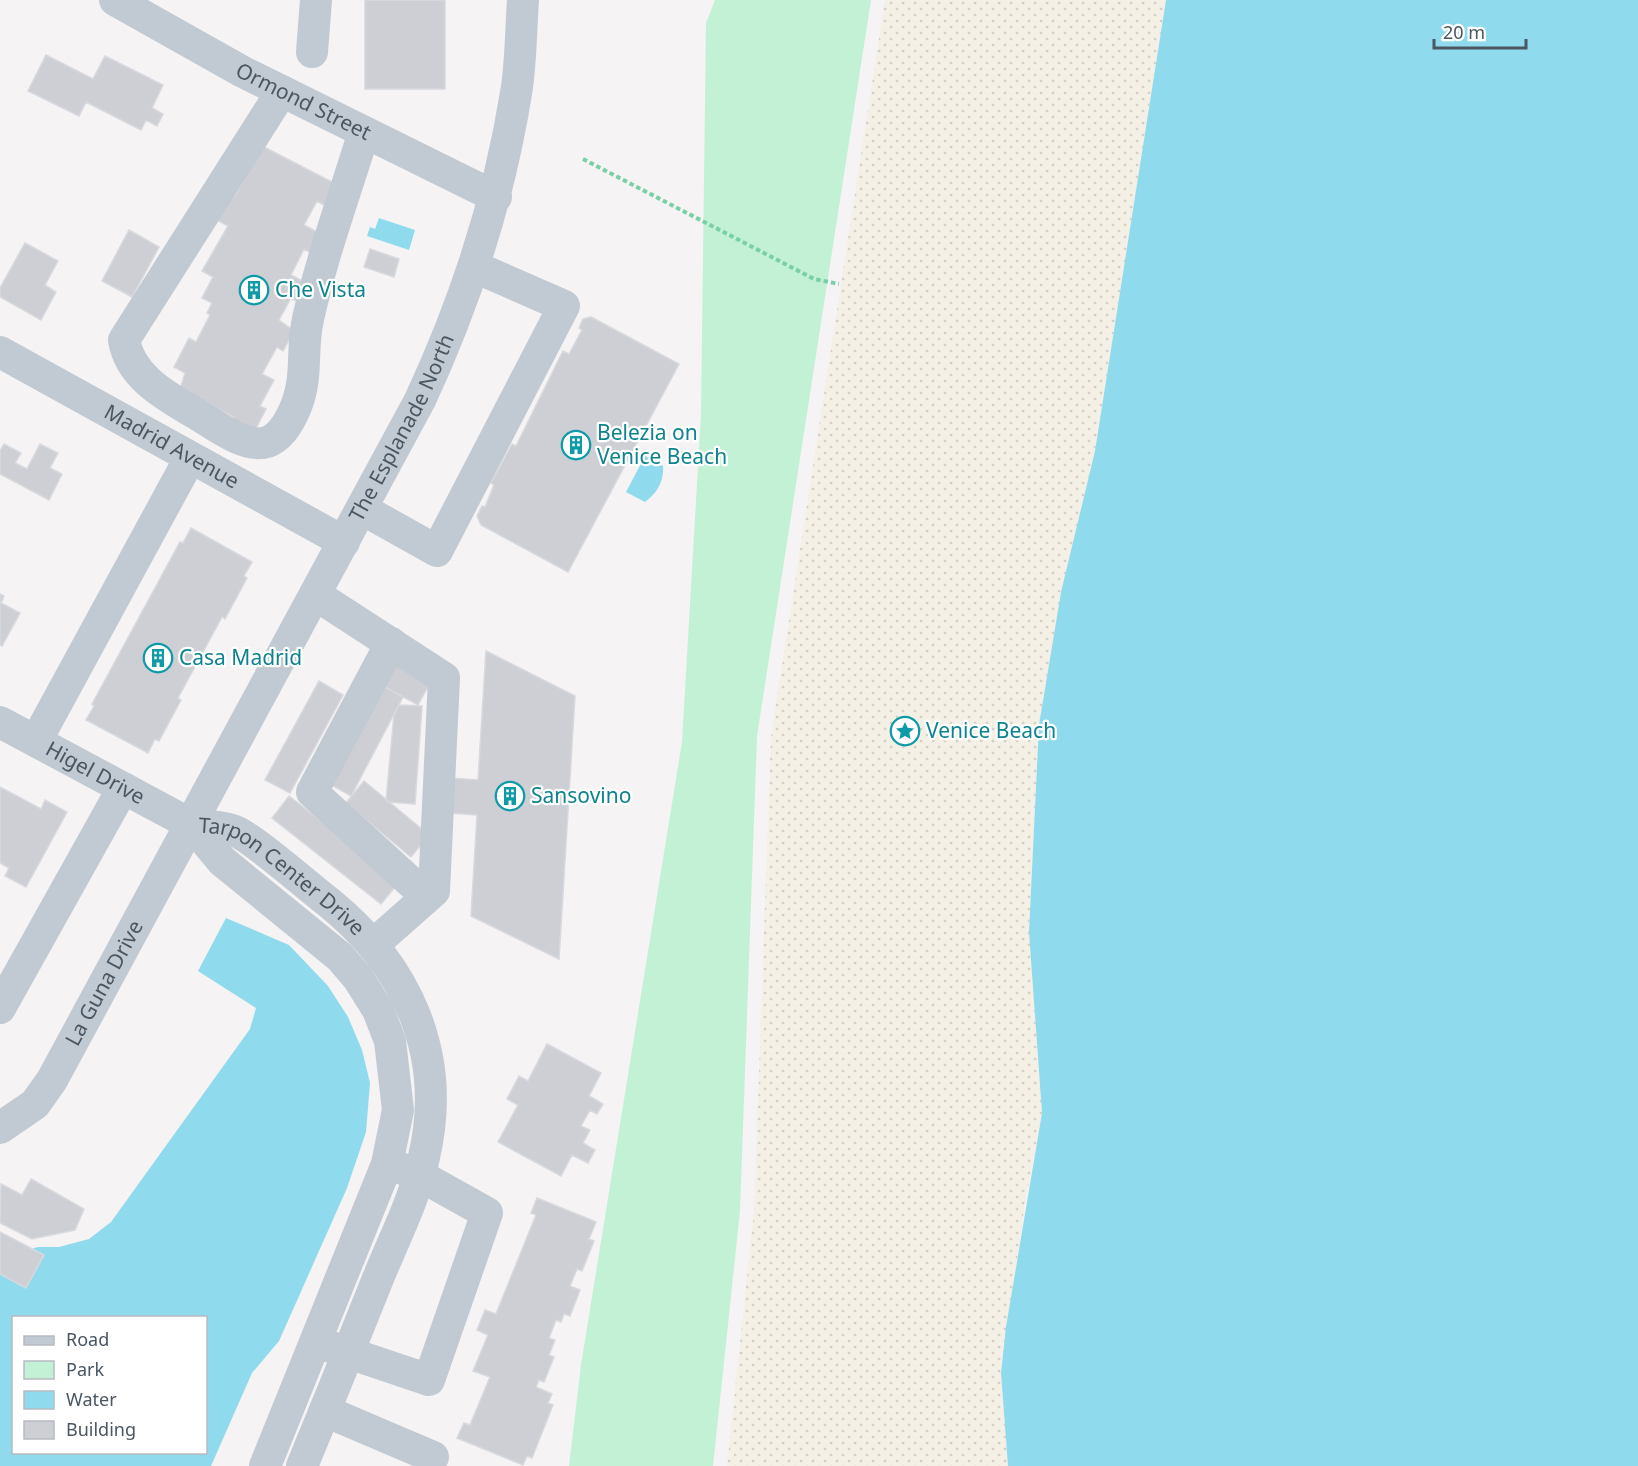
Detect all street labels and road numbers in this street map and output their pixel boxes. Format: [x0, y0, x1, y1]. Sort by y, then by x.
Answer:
street label: Ormond Street [231, 56, 376, 146]
street label: The Esplanade North [342, 330, 460, 526]
street label: Madrid Avenue [100, 397, 244, 494]
street label: Higel Drive [41, 734, 150, 810]
street label: Tarpon Center Drive [198, 810, 371, 941]
street label: La Guna Drive [58, 915, 149, 1050]

